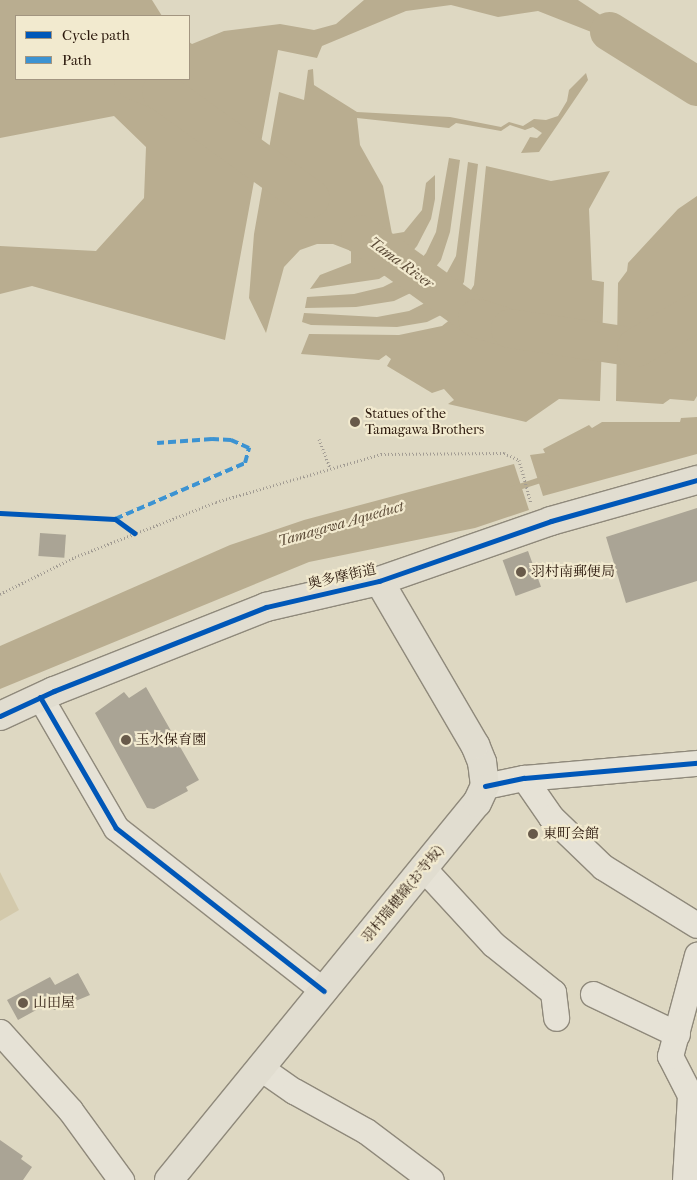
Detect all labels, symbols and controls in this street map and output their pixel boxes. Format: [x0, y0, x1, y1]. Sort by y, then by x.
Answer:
legend [15, 15, 190, 80]
text: Cycle path [62, 26, 130, 44]
text: Path [62, 51, 92, 69]
water label: Tama River [365, 233, 437, 293]
place label: Statues of the Tamagawa Brothers [365, 406, 484, 438]
marker: Statues of the Tamagawa Brothers [349, 416, 361, 428]
water label: Tamagawa Aqueduct [276, 497, 406, 551]
street label: 奥多摩街道 [306, 561, 378, 593]
place label: 羽村南郵便局 [531, 564, 615, 580]
marker: 羽村南郵便局 [515, 566, 527, 578]
place label: 玉水保育園 [136, 732, 206, 748]
marker: 玉水保育園 [120, 734, 132, 746]
place label: 東町会館 [543, 826, 599, 842]
marker: 東町会館 [527, 828, 539, 840]
street label: 羽村瑞穂線(お寺坂) [359, 842, 447, 946]
place label: 山田屋 [33, 995, 75, 1011]
marker: 山田屋 [17, 997, 29, 1009]

